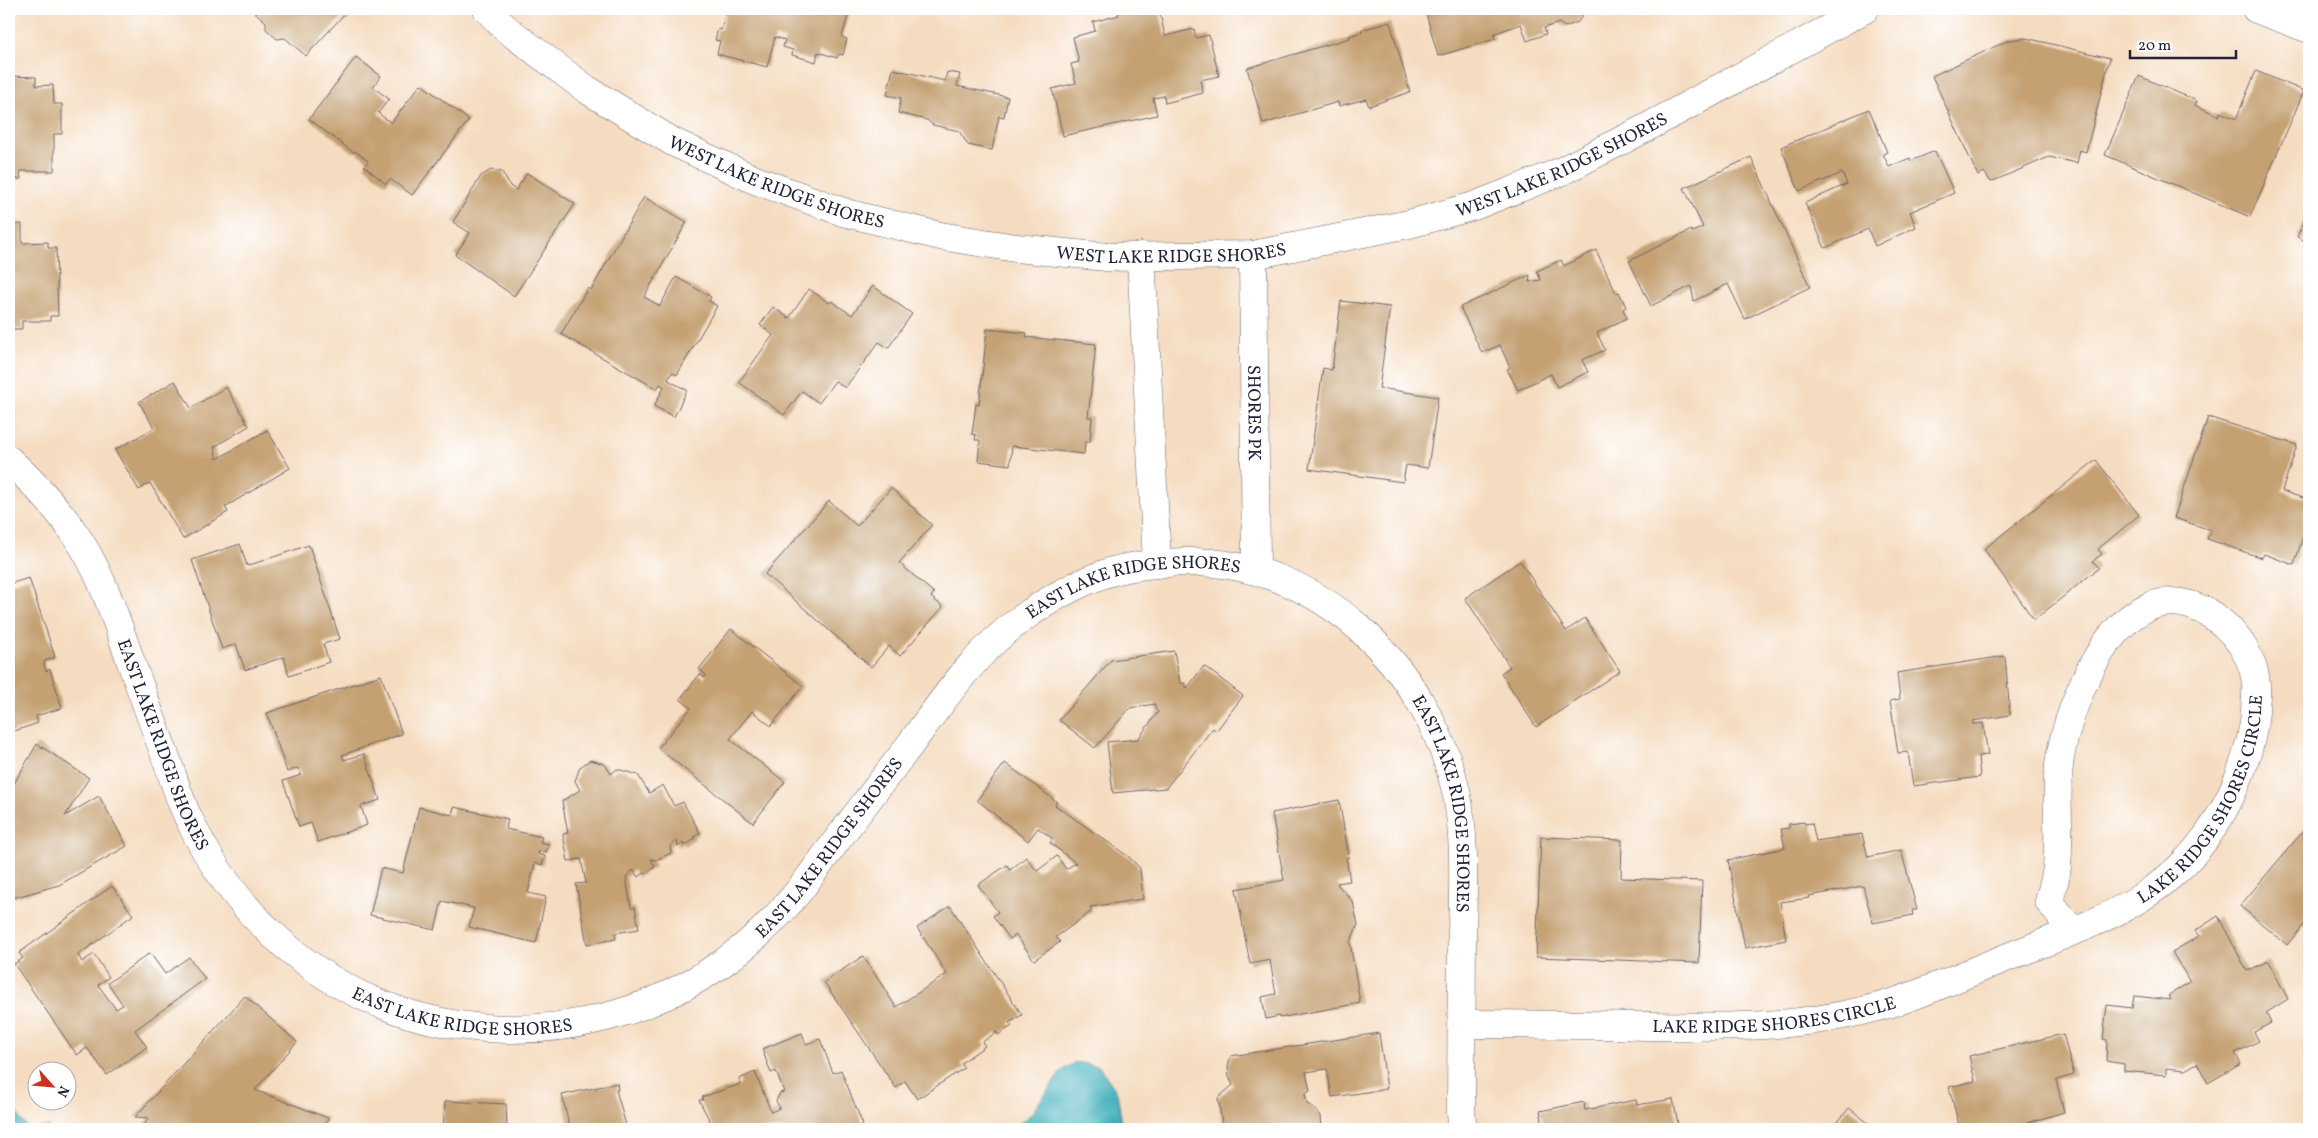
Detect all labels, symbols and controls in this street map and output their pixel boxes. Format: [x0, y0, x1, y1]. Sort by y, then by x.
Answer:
scale bar [2130, 28, 2237, 60]
text: 20 m [2138, 36, 2171, 57]
street label: WEST LAKE RIDGE SHORES [1453, 107, 1673, 224]
street label: WEST LAKE RIDGE SHORES [664, 130, 887, 236]
street label: WEST LAKE RIDGE SHORES [1055, 238, 1288, 271]
street label: SHORES PK [1240, 365, 1266, 461]
street label: EAST LAKE RIDGE SHORES [1022, 551, 1243, 626]
street label: EAST LAKE RIDGE SHORES [110, 636, 214, 855]
street label: EAST LAKE RIDGE SHORES [1405, 691, 1474, 913]
street label: LAKE RIDGE SHORES CIRCLE [2133, 694, 2270, 911]
street label: EAST LAKE RIDGE SHORES [751, 753, 910, 945]
street label: EAST LAKE RIDGE SHORES [347, 982, 574, 1043]
street label: LAKE RIDGE SHORES CIRCLE [1652, 991, 1900, 1041]
north arrow [28, 1060, 78, 1110]
text: N [51, 1082, 73, 1100]

